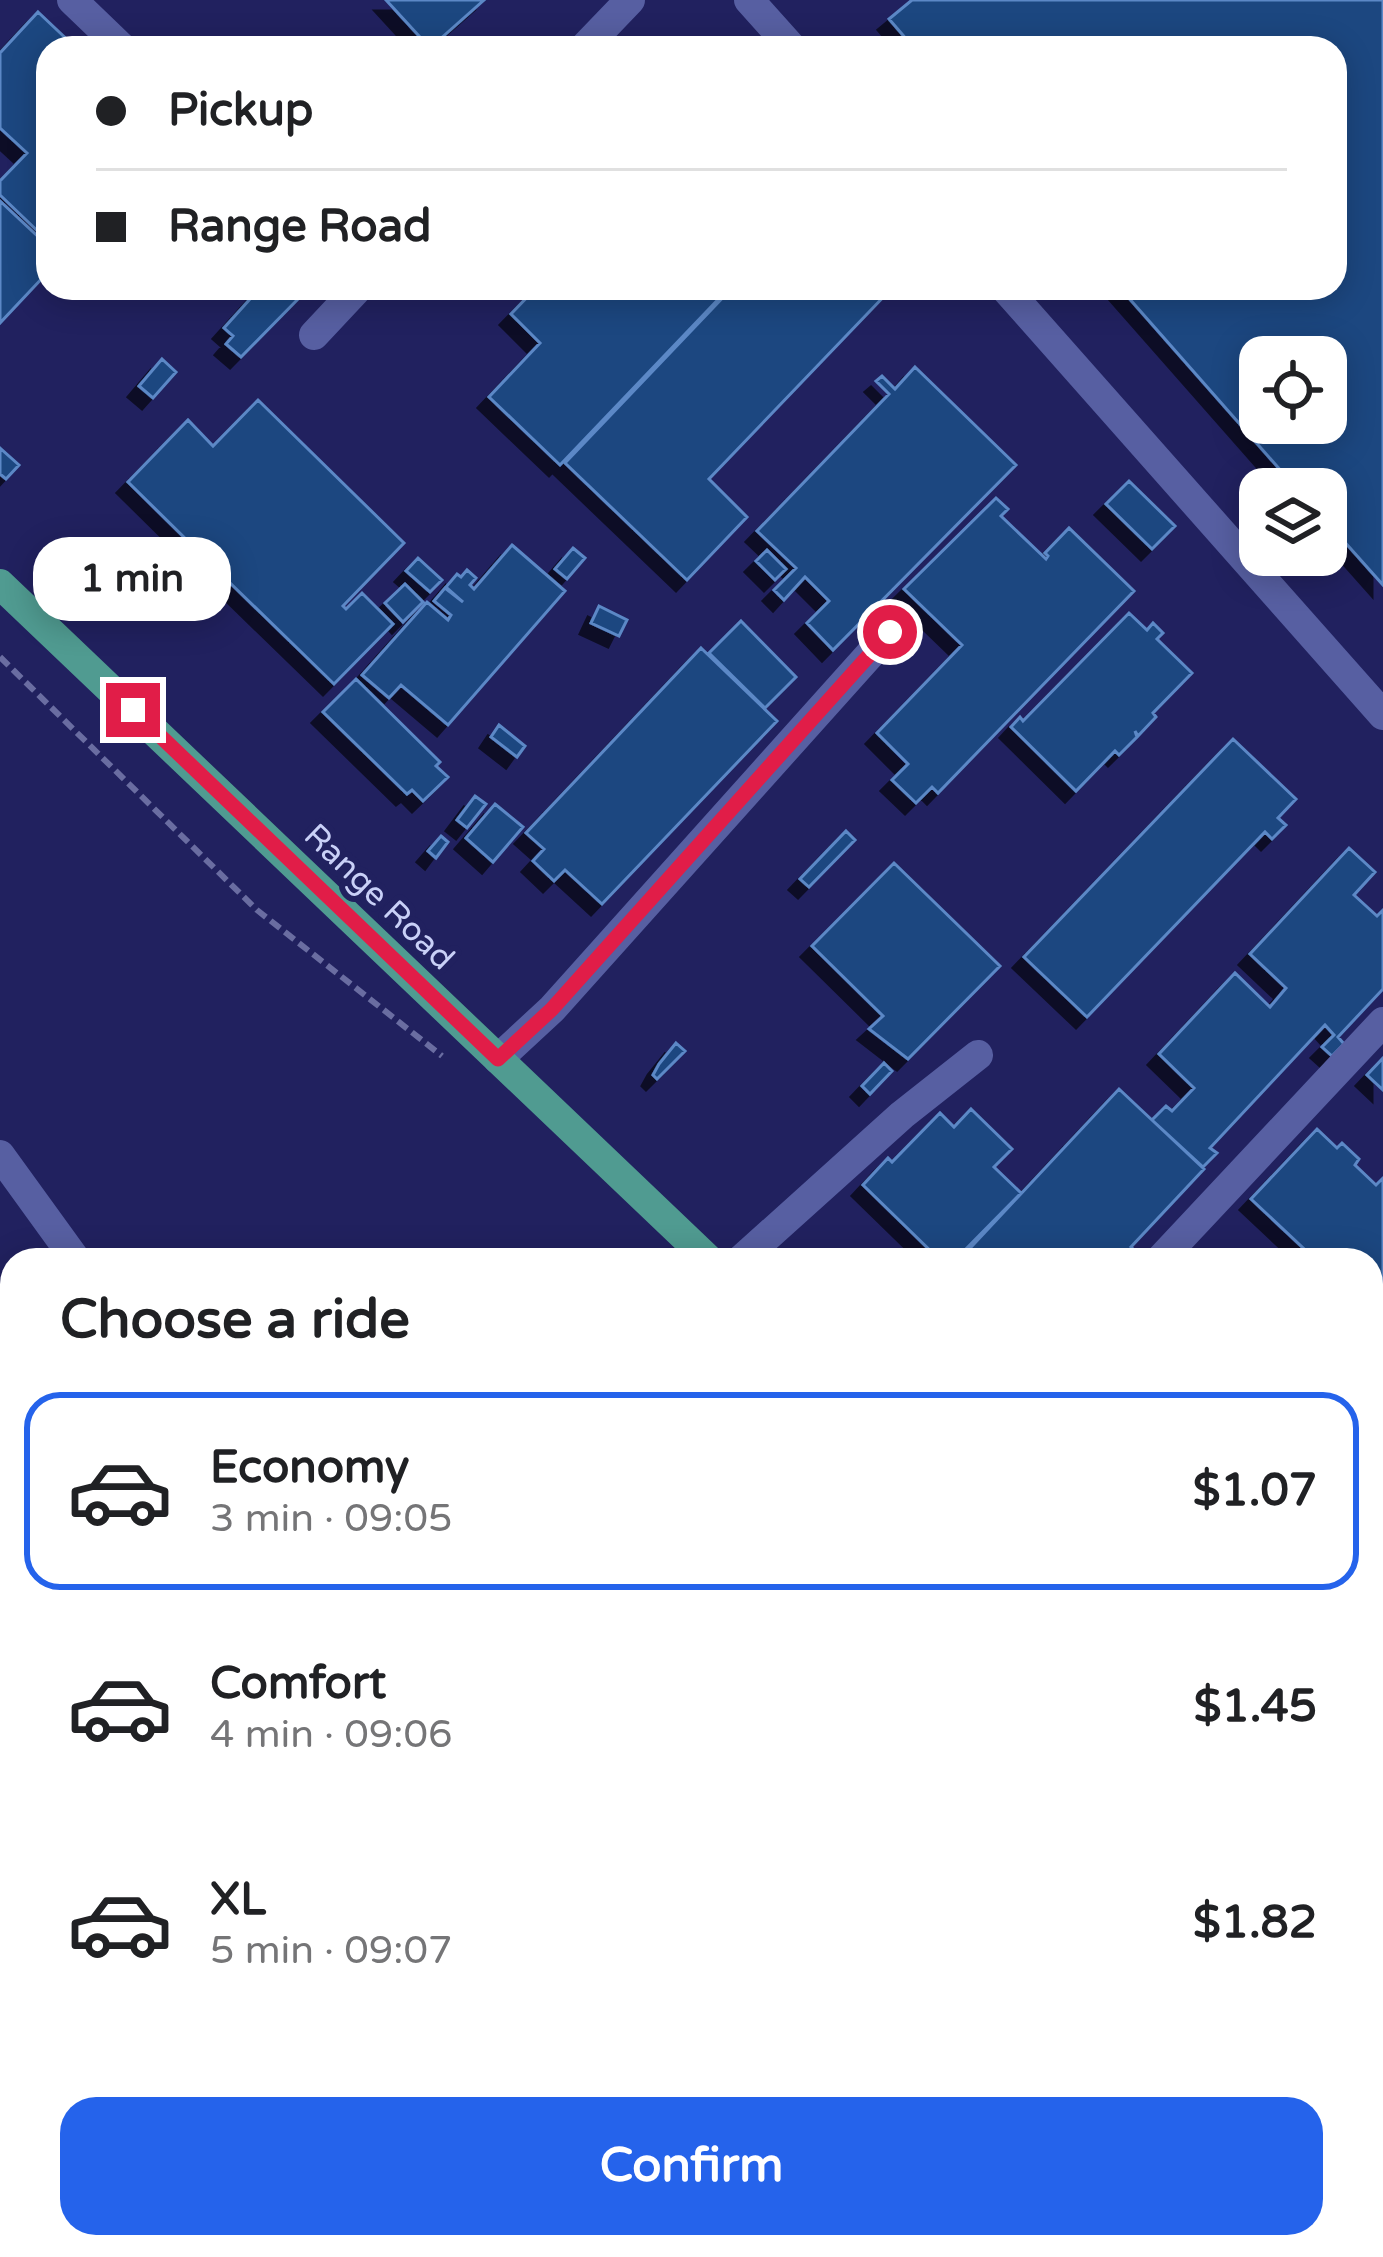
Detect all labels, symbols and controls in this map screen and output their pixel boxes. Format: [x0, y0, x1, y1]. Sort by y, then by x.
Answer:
text: Pickup [168, 84, 313, 138]
text: Range Road [168, 200, 431, 254]
map controls [1239, 336, 1347, 576]
button: locate [1239, 336, 1347, 444]
button: layers [1239, 468, 1347, 576]
callout: 1 min [34, 536, 232, 620]
text: 1 min [80, 555, 184, 602]
route start [863, 605, 917, 659]
route end [106, 683, 160, 737]
street label: Range Road [296, 816, 462, 978]
text: Choose a ride [60, 1287, 410, 1352]
icon: car [66, 1437, 174, 1545]
text: Economy [210, 1441, 409, 1495]
text: $1.07 [1193, 1464, 1317, 1518]
text: 3 min · 09:05 [210, 1495, 452, 1542]
icon: car [66, 1653, 174, 1761]
text: Comfort [210, 1657, 386, 1711]
text: $1.45 [1194, 1680, 1317, 1734]
text: 4 min · 09:06 [210, 1711, 452, 1758]
icon: car [66, 1869, 174, 1977]
text: XL [210, 1873, 266, 1927]
text: $1.82 [1193, 1896, 1317, 1950]
text: 5 min · 09:07 [210, 1927, 452, 1974]
button: Confirm [60, 2097, 1323, 2235]

